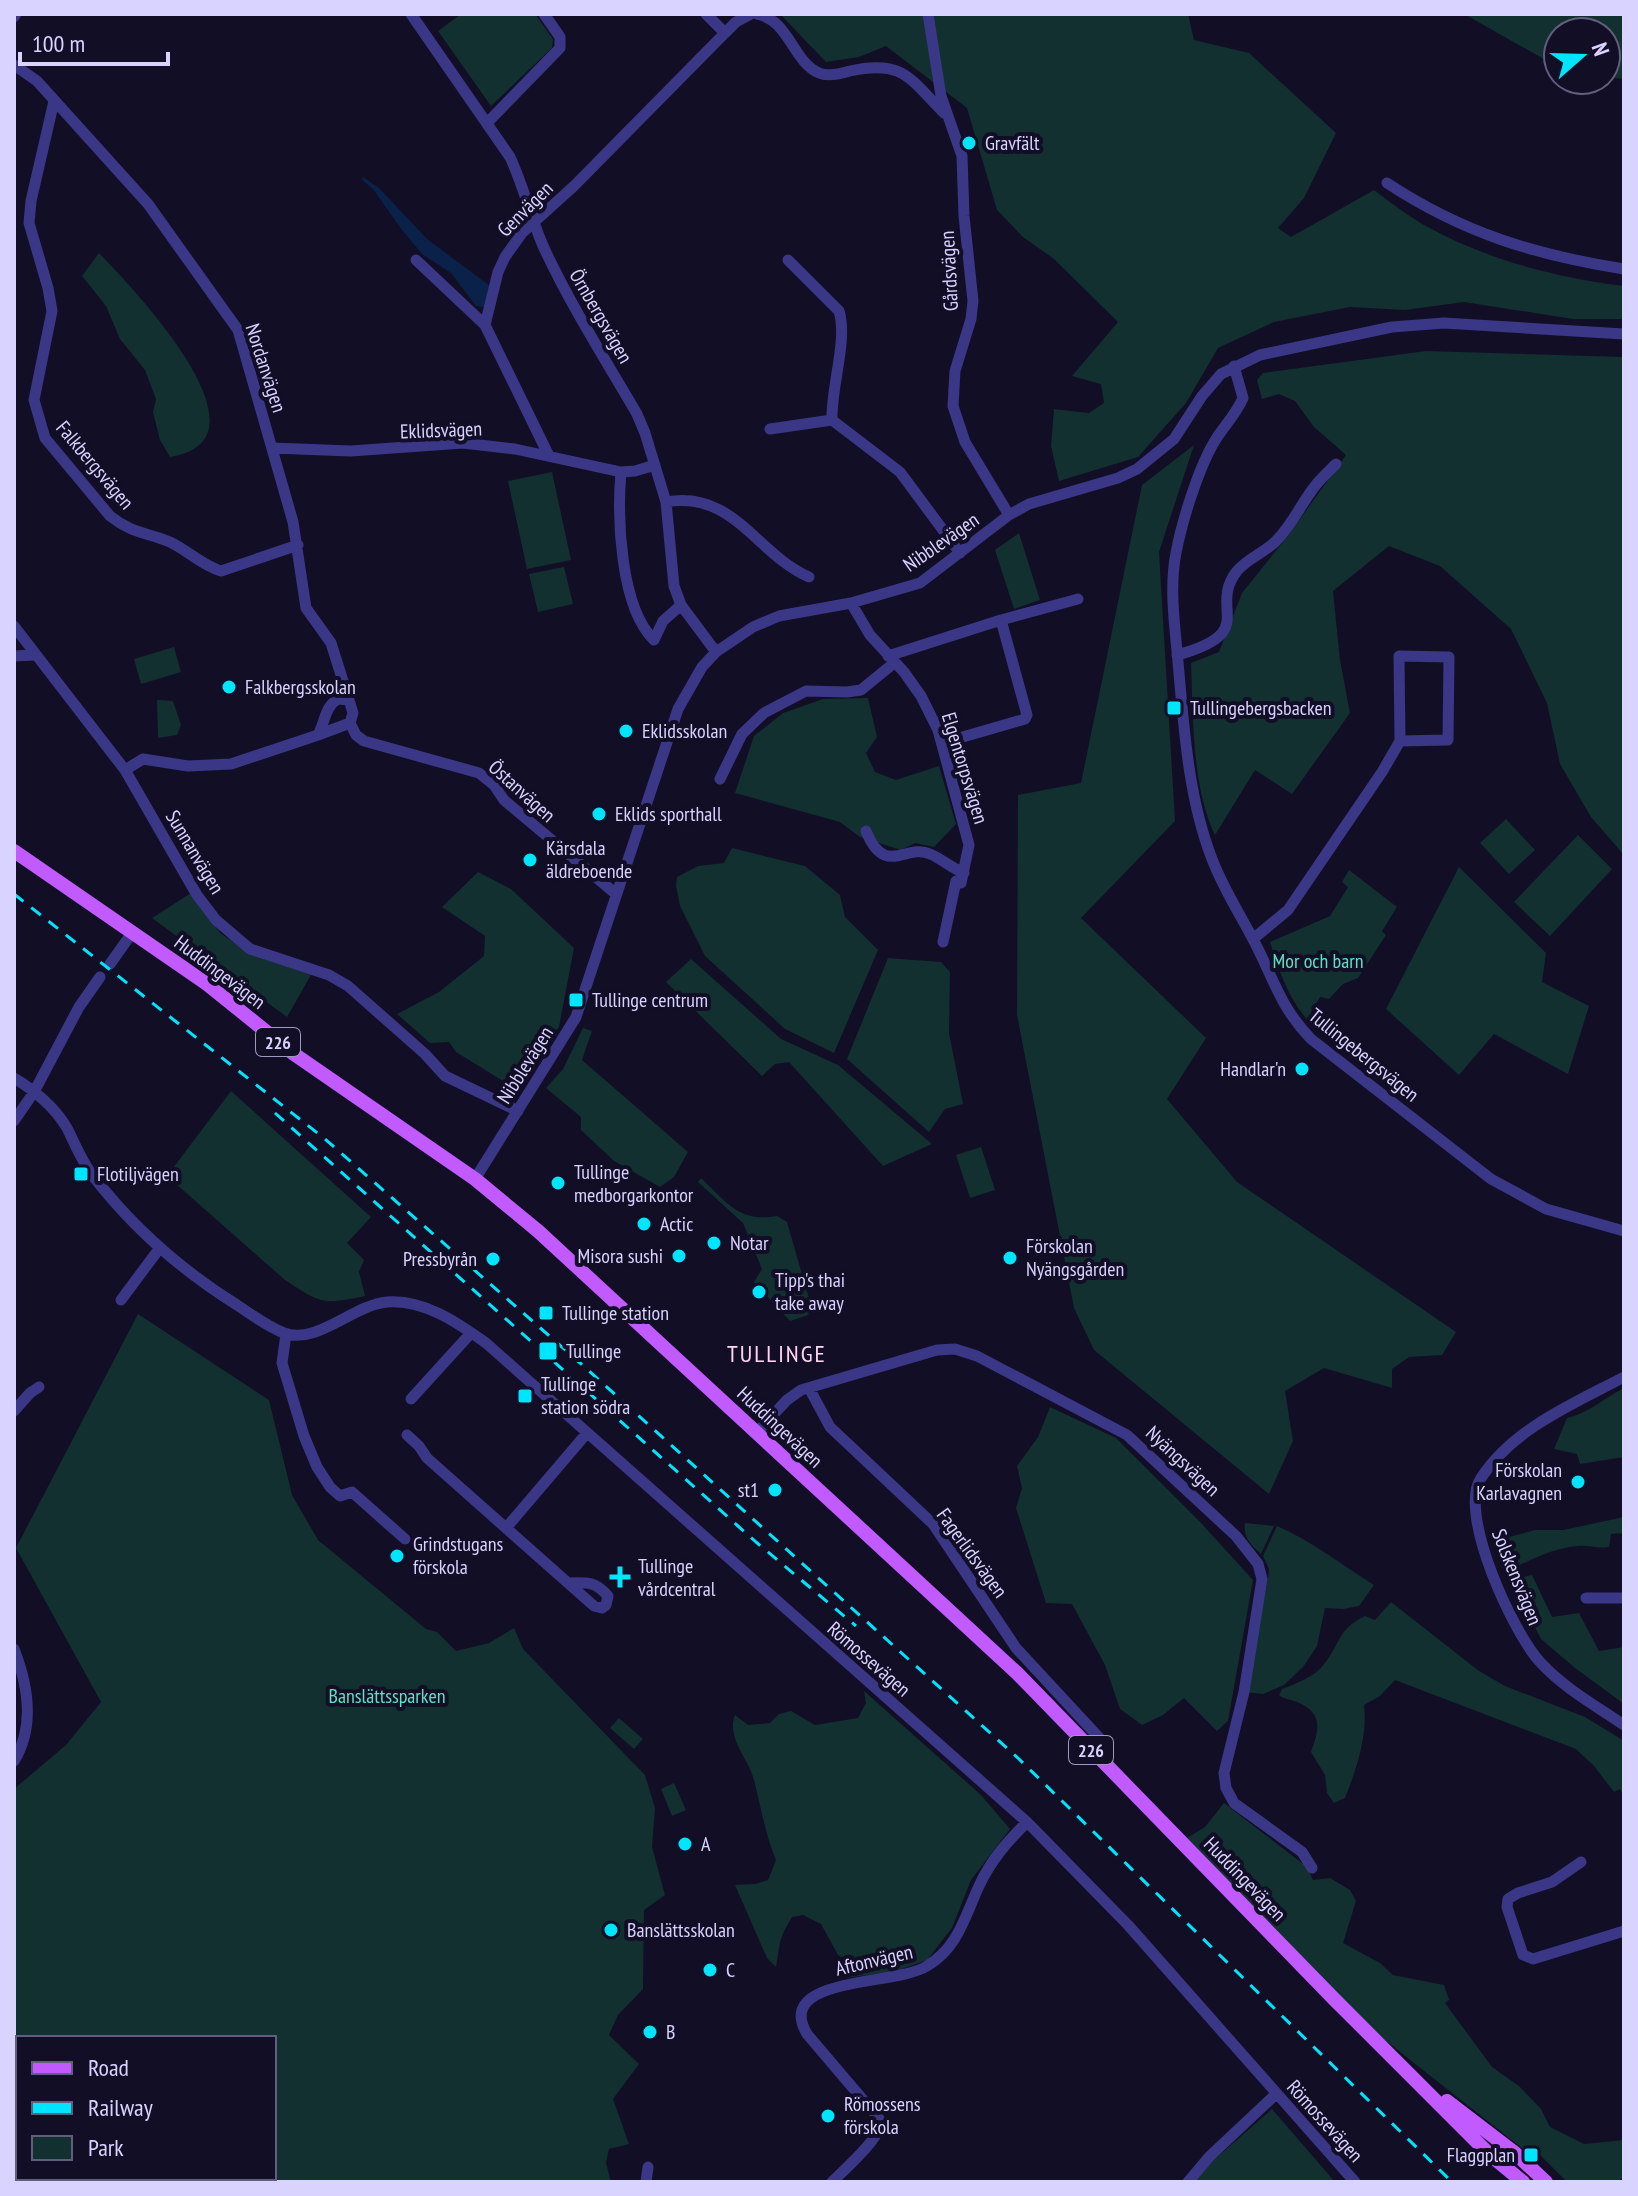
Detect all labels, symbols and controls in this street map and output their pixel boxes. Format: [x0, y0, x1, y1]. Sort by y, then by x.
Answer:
scale bar [20, 16, 168, 66]
north arrow [1542, 16, 1622, 96]
text: 100 m [32, 28, 85, 59]
text: N [1586, 39, 1616, 60]
place label: Gravfält [985, 130, 1040, 156]
marker: Gravfält [960, 134, 978, 152]
street label: Genvägen [492, 176, 558, 242]
street label: Gårdsvägen [934, 230, 964, 312]
street label: Örnbergsvägen [564, 264, 638, 368]
street label: Nordanvägen [239, 320, 293, 416]
street label: Falkbergsvägen [50, 415, 140, 515]
street label: Eklidsvägen [399, 416, 483, 444]
street label: Nibblevägen [898, 507, 984, 577]
place label: Falkbergsskolan [245, 674, 356, 700]
marker: Falkbergsskolan [220, 678, 238, 696]
place label: Tullingebergsbacken [1190, 695, 1331, 721]
marker: Tullingebergsbacken [1165, 699, 1183, 717]
street label: Elgentorpsvägen [936, 709, 994, 827]
place label: Eklidsskolan [642, 718, 727, 744]
marker: Eklidsskolan [617, 722, 635, 740]
street label: Östanvägen [483, 754, 561, 828]
place label: Eklids sporthall [615, 801, 722, 827]
street label: Sunnanvägen [160, 805, 230, 899]
marker: Eklids sporthall [590, 805, 608, 823]
place label: Kärsdala äldreboende [546, 835, 632, 884]
marker: Kärsdala äldreboende [521, 851, 539, 869]
street label: Huddingevägen [169, 929, 271, 1015]
park label: Mor och barn [1273, 948, 1363, 974]
place label: Tullinge centrum [592, 987, 708, 1013]
marker: Tullinge centrum [567, 991, 585, 1009]
street label: Tullingebergsvägen [1304, 1003, 1424, 1107]
street label: Nibblevägen [491, 1021, 559, 1109]
road number: 226 [256, 1028, 300, 1056]
place label: Handlar'n [1220, 1056, 1286, 1082]
marker: Handlar'n [1293, 1060, 1311, 1078]
place label: Tullinge medborgarkontor [574, 1159, 694, 1208]
place label: Flotiljvägen [97, 1161, 179, 1187]
marker: Flotiljvägen [72, 1165, 90, 1183]
marker: Tullinge medborgarkontor [549, 1174, 567, 1192]
place label: Actic [660, 1211, 693, 1237]
marker: Actic [635, 1215, 653, 1233]
place label: Notar [730, 1230, 769, 1256]
place label: Förskolan Nyängsgården [1026, 1233, 1124, 1282]
marker: Notar [705, 1234, 723, 1252]
place label: Misora sushi [577, 1243, 663, 1269]
place label: Pressbyrån [403, 1246, 477, 1272]
marker: Misora sushi [670, 1247, 688, 1265]
marker: Förskolan Nyängsgården [1001, 1249, 1019, 1267]
marker: Pressbyrån [484, 1250, 502, 1268]
place label: Tipp's thai take away [775, 1267, 845, 1316]
marker: Tipp's thai take away [750, 1283, 768, 1301]
place label: Tullinge station [562, 1300, 669, 1326]
marker: Tullinge station [537, 1304, 555, 1322]
place label: Tullinge [566, 1338, 621, 1364]
district label: TULLINGE [727, 1338, 827, 1369]
marker: Tullinge [537, 1340, 559, 1362]
place label: Tullinge station södra [541, 1371, 630, 1420]
street label: Huddingevägen [732, 1381, 828, 1473]
marker: Tullinge station södra [516, 1387, 534, 1405]
street label: Nyängsvägen [1141, 1420, 1225, 1502]
place label: Förskolan Karlavagnen [1476, 1457, 1562, 1506]
marker: Förskolan Karlavagnen [1569, 1473, 1587, 1491]
place label: st1 [738, 1477, 759, 1503]
marker: st1 [766, 1481, 784, 1499]
street label: Fagerlidsvägen [931, 1503, 1013, 1603]
street label: Solskensvägen [1486, 1525, 1548, 1629]
place label: Grindstugans förskola [413, 1531, 503, 1580]
marker: Grindstugans förskola [388, 1547, 406, 1565]
place label: Tullinge vårdcentral [638, 1553, 716, 1602]
marker: Tullinge vårdcentral [609, 1566, 631, 1588]
street label: Römossevägen [822, 1616, 916, 1702]
park label: Banslättssparken [329, 1683, 445, 1709]
road number: 226 [1069, 1736, 1113, 1764]
place label: A [701, 1831, 711, 1857]
street label: Huddingevägen [1198, 1831, 1292, 1927]
marker: A [676, 1835, 694, 1853]
place label: Banslättsskolan [627, 1917, 735, 1943]
marker: Banslättsskolan [602, 1921, 620, 1939]
street label: Aftonvägen [833, 1938, 915, 1982]
place label: C [726, 1957, 735, 1983]
marker: C [701, 1961, 719, 1979]
place label: B [666, 2019, 675, 2045]
marker: B [641, 2023, 659, 2041]
legend [16, 2036, 276, 2180]
text: Road [88, 2052, 129, 2083]
street label: Römossevägen [1281, 2074, 1369, 2168]
place label: Römossens förskola [844, 2091, 921, 2140]
text: Railway [88, 2092, 153, 2123]
marker: Römossens förskola [819, 2107, 837, 2125]
text: Park [88, 2132, 124, 2163]
place label: Flaggplan [1447, 2142, 1515, 2168]
marker: Flaggplan [1522, 2146, 1540, 2164]

